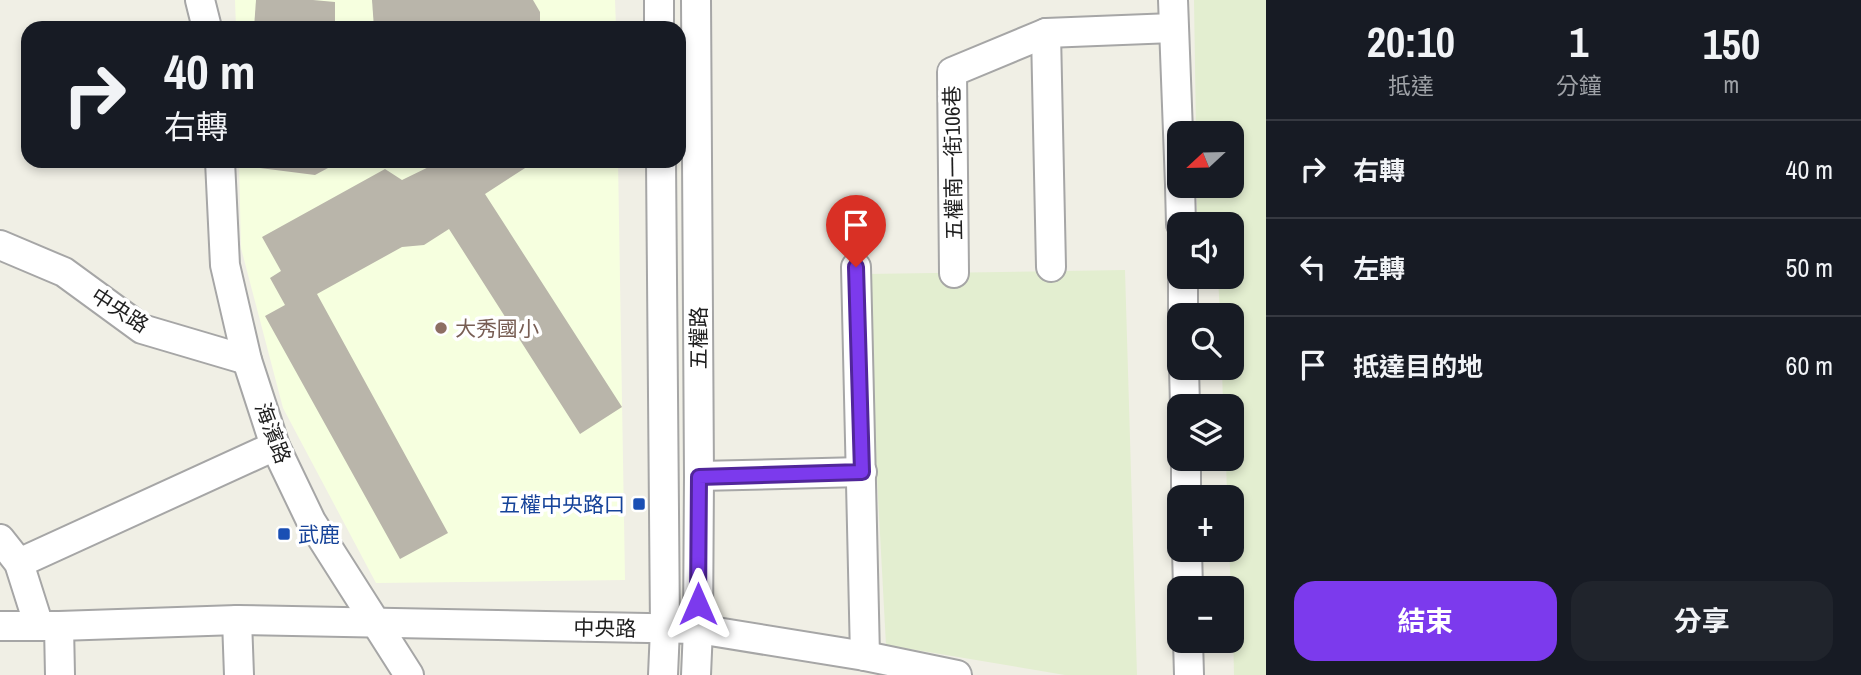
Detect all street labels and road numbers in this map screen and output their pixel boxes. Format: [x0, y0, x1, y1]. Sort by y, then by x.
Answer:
street label: 五權南一街106巷 [937, 85, 969, 241]
street label: 中央路 [86, 281, 154, 339]
street label: 五權路 [684, 307, 713, 370]
street label: 海濱路 [248, 398, 298, 468]
street label: 中央路 [573, 613, 637, 643]

